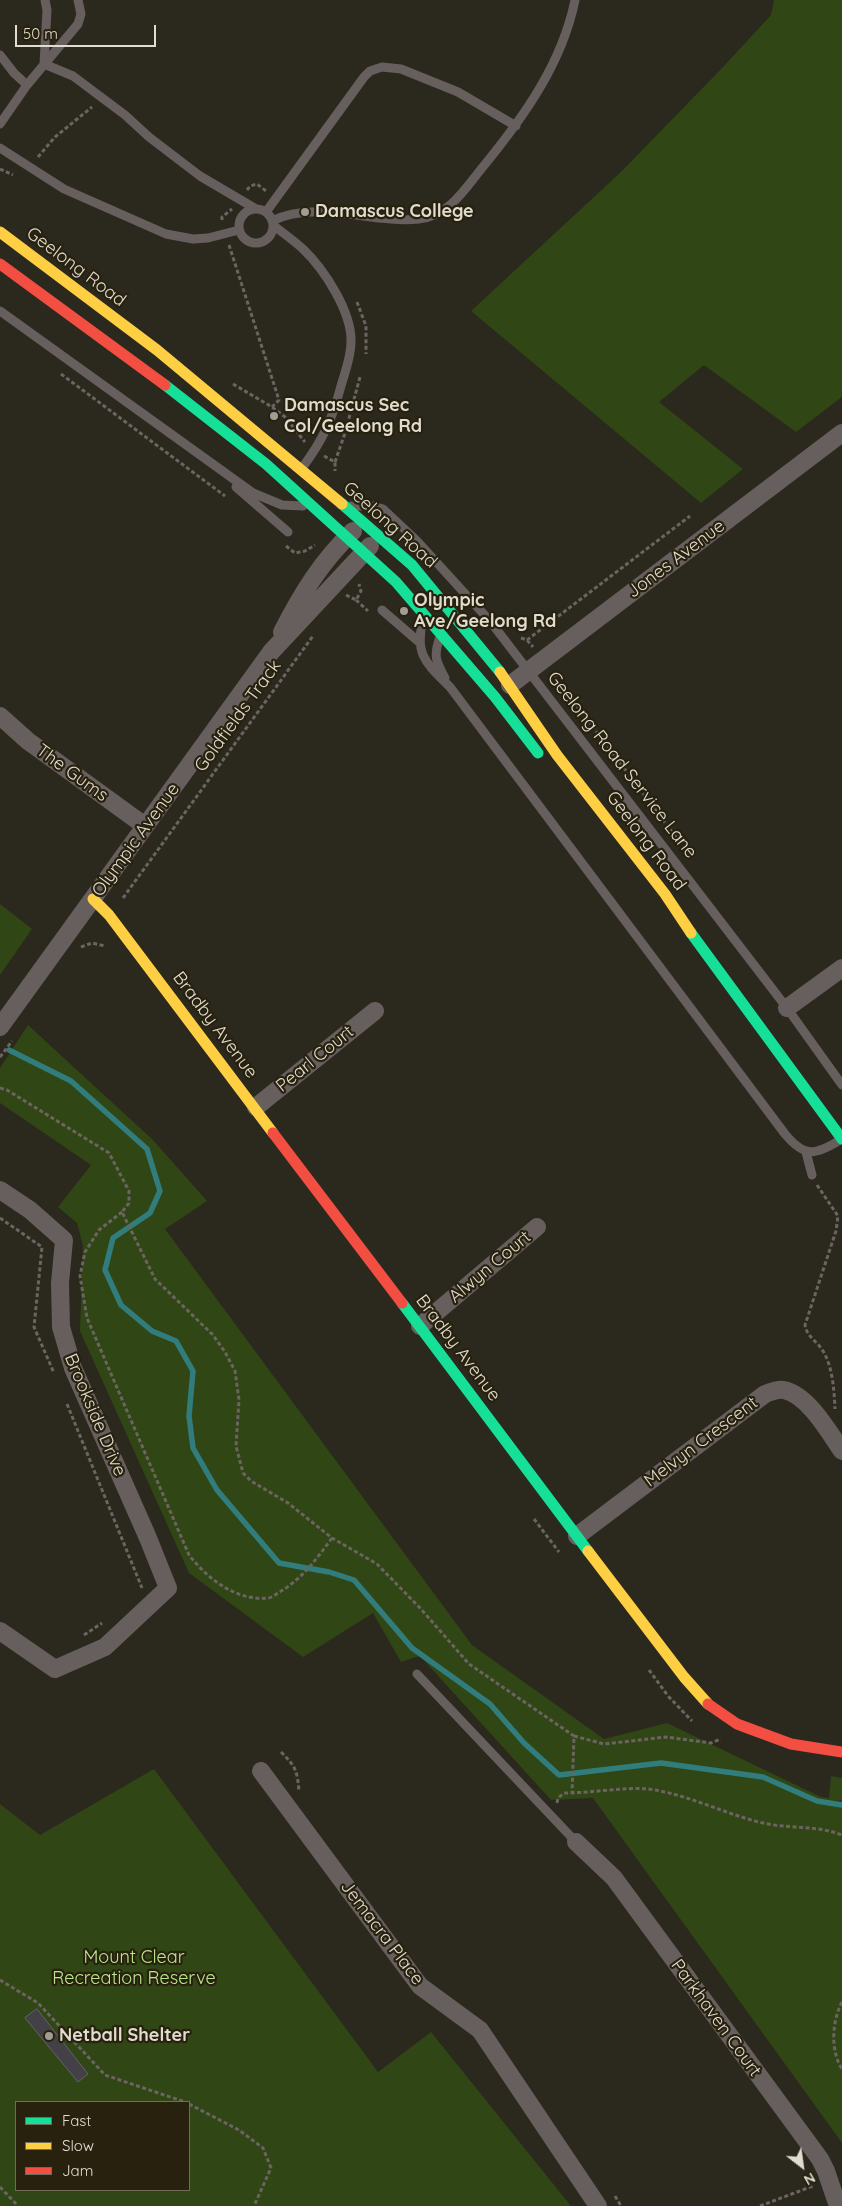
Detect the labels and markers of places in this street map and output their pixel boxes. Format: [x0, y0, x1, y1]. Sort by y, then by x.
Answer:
place label: Damascus College [315, 201, 474, 223]
marker: Damascus College [299, 206, 311, 218]
place label: Damascus Sec Col/Geelong Rd [284, 395, 422, 438]
marker: Damascus Sec Col/Geelong Rd [268, 410, 280, 422]
place label: Olympic Ave/Geelong Rd [414, 590, 556, 632]
marker: Olympic Ave/Geelong Rd [398, 605, 410, 617]
place label: Netball Shelter [59, 2025, 190, 2047]
marker: Netball Shelter [43, 2030, 55, 2042]

